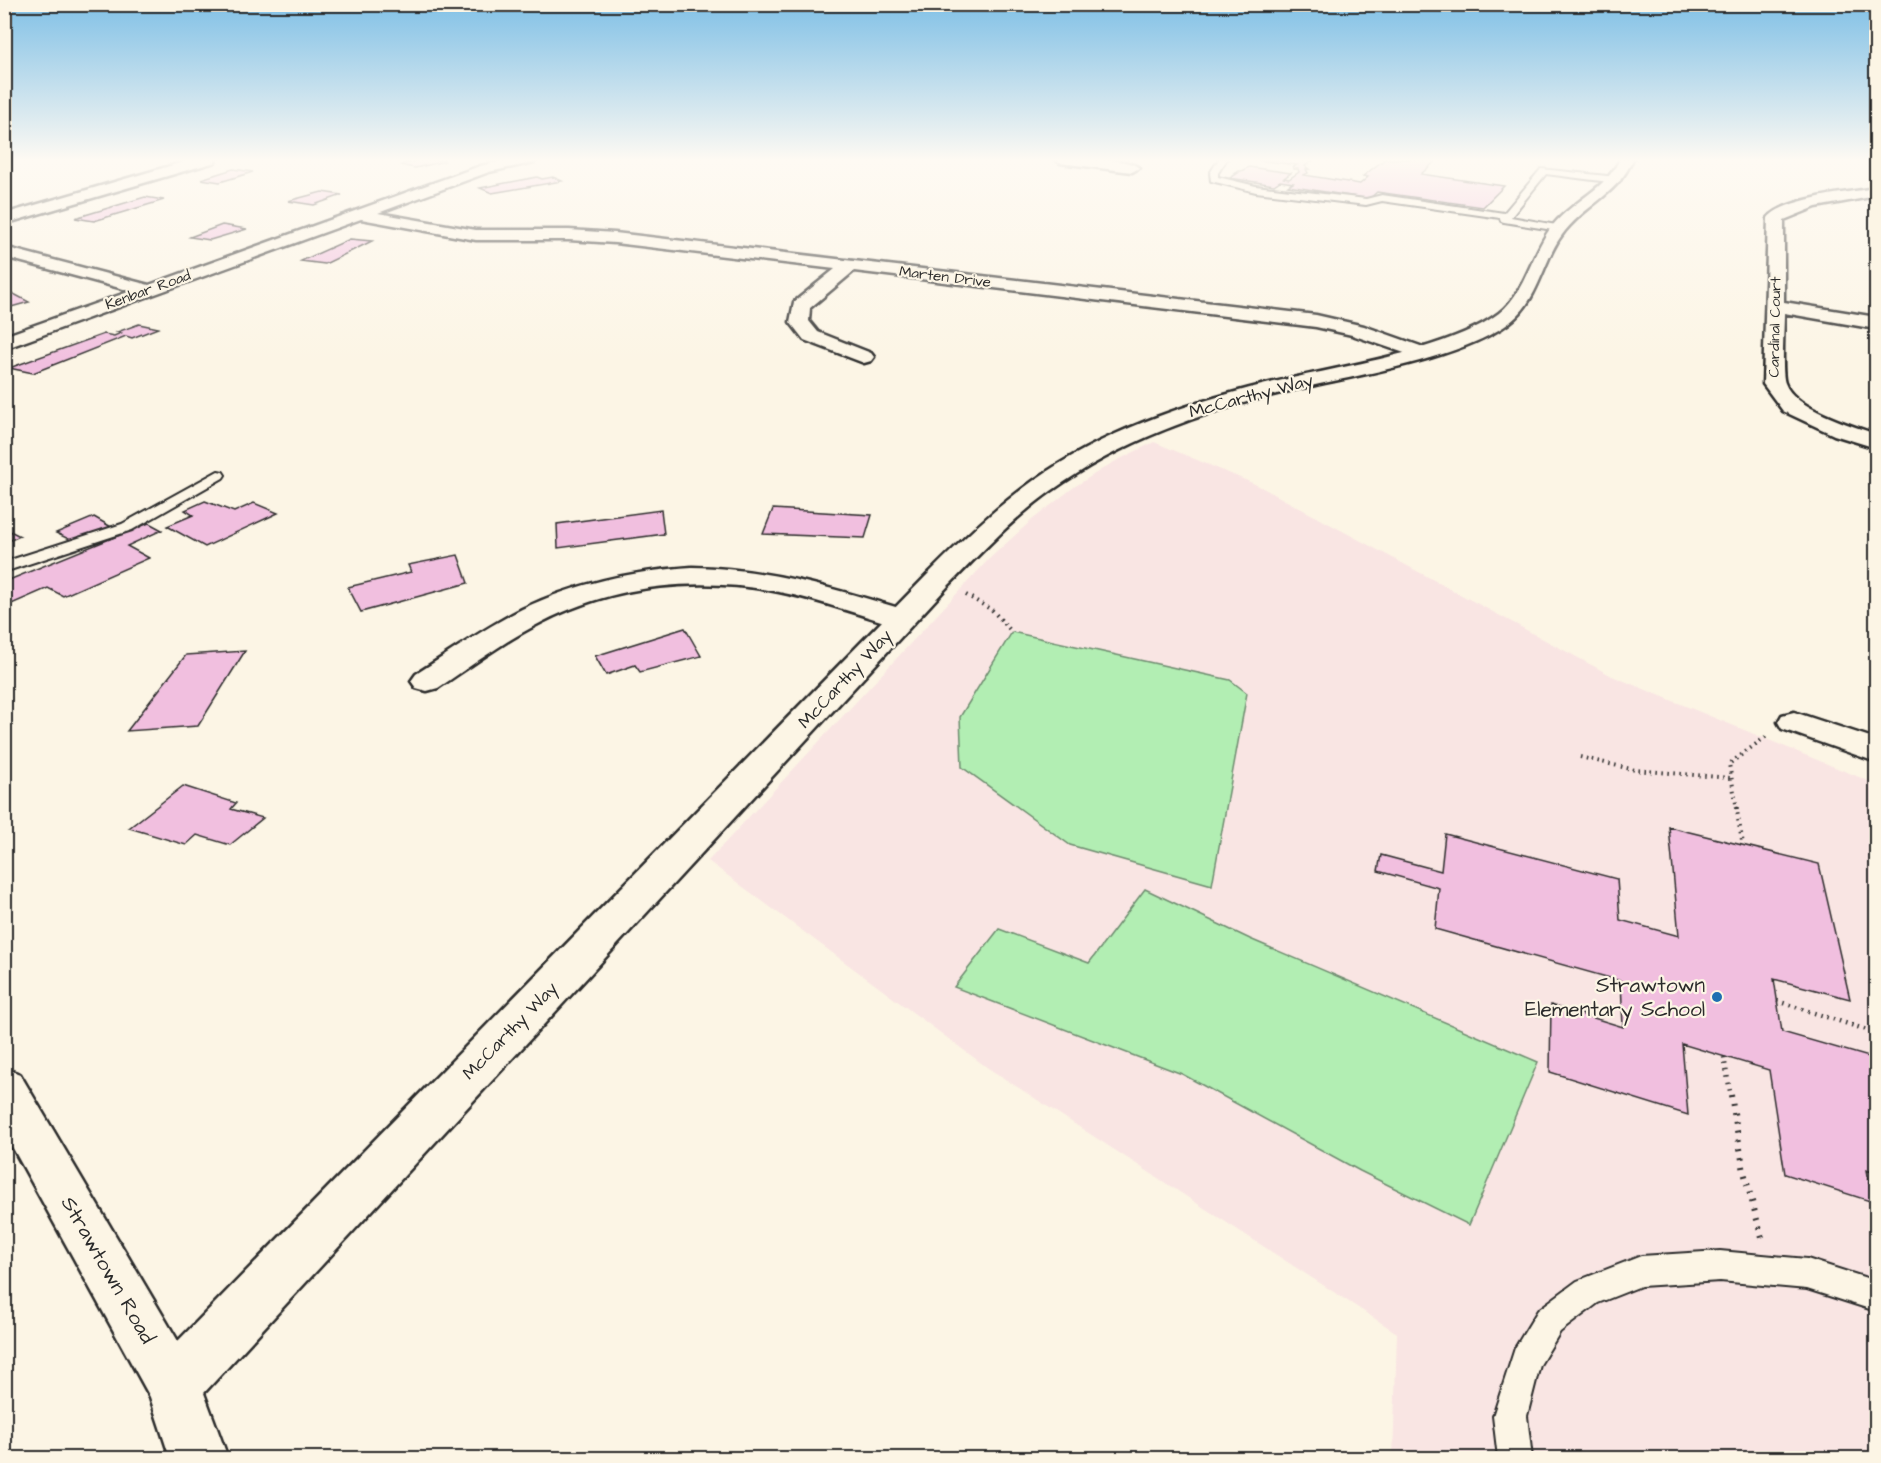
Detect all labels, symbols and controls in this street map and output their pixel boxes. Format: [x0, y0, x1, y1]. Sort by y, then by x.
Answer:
street label: Marten Drive [898, 261, 992, 293]
street label: Kenbar Road [102, 265, 194, 315]
street label: Cardinal Court [1764, 276, 1786, 378]
street label: McCarthy Way [1186, 367, 1316, 426]
street label: McCarthy Way [792, 624, 898, 735]
place label: Strawtown Elementary School [1525, 971, 1705, 1026]
street label: McCarthy Way [457, 976, 564, 1086]
marker: Strawtown Elementary School [1710, 990, 1724, 1004]
street label: Strawtown Road [54, 1191, 162, 1349]

